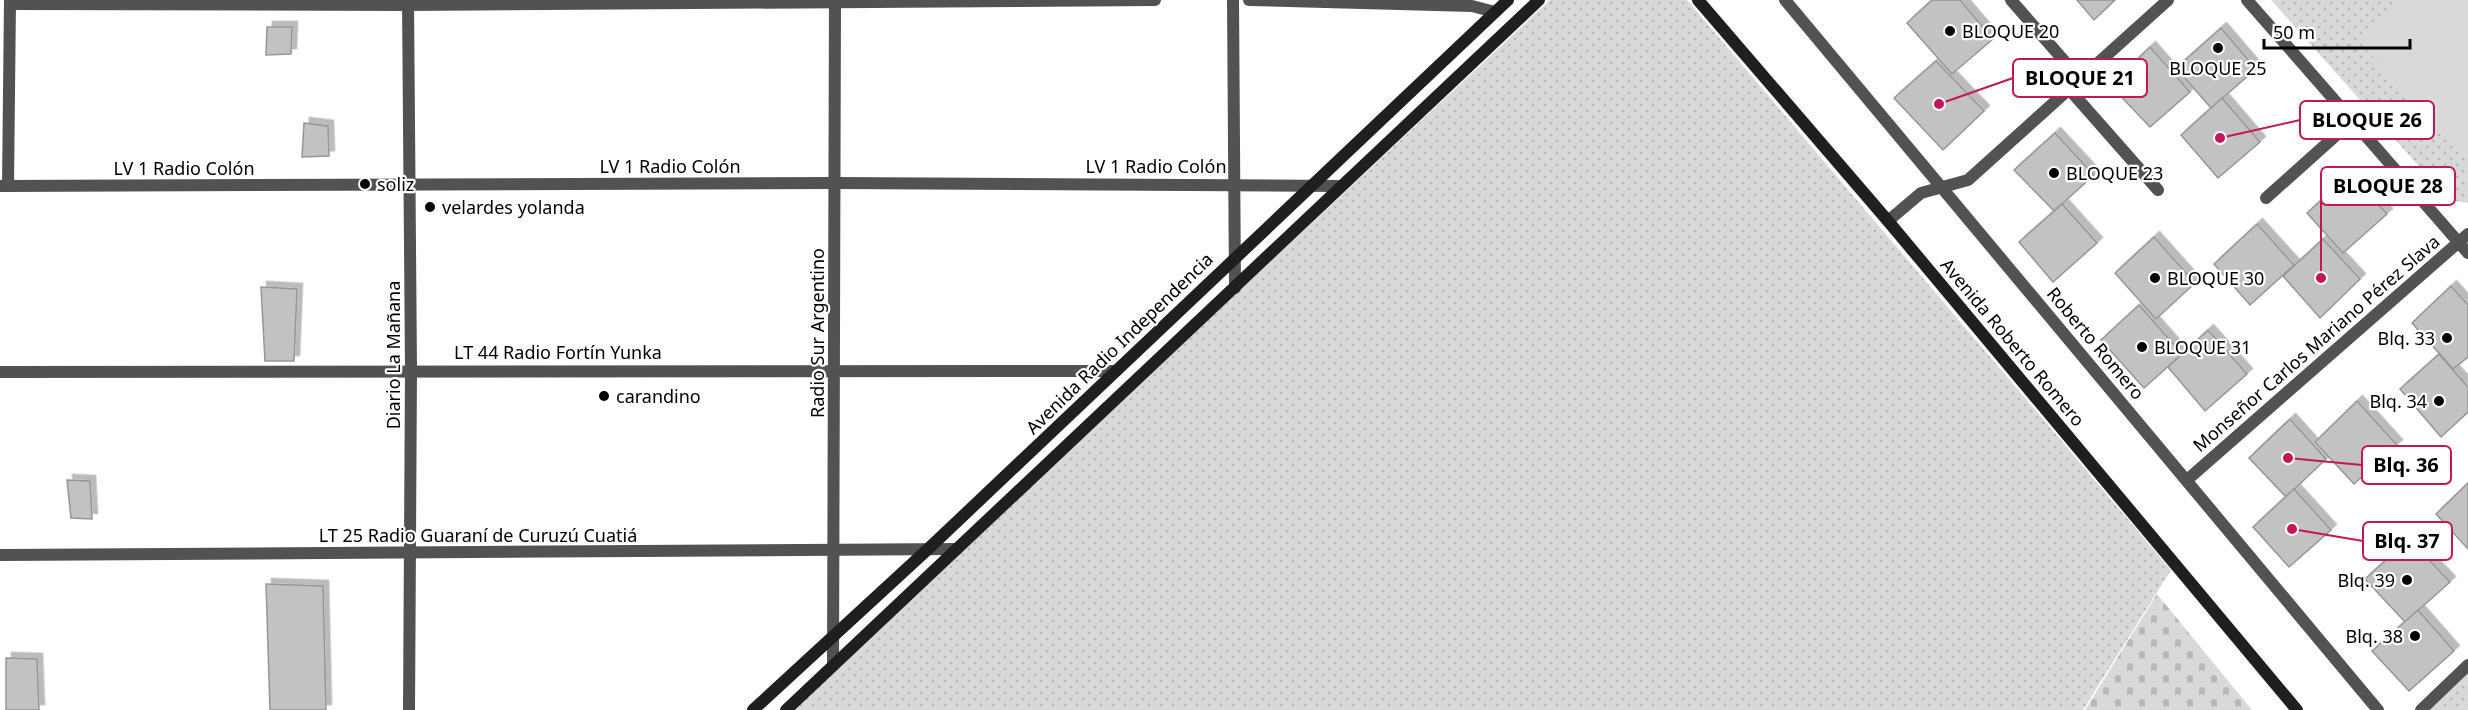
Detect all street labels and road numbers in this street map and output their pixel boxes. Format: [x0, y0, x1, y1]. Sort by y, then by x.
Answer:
street label: LV 1 Radio Colón [599, 154, 741, 178]
street label: LV 1 Radio Colón [1085, 154, 1227, 178]
street label: LV 1 Radio Colón [113, 156, 255, 180]
street label: Monseñor Carlos Mariano Pérez Slava [2188, 229, 2444, 457]
street label: Avenida Radio Independencia [1020, 247, 1218, 439]
street label: Radio Sur Argentino [805, 248, 829, 418]
street label: Avenida Roberto Romero [1936, 253, 2090, 431]
street label: Diario La Mañana [381, 281, 405, 429]
street label: Roberto Romero [2042, 282, 2150, 404]
street label: LT 44 Radio Fortín Yunka [454, 340, 662, 364]
street label: LT 25 Radio Guaraní de Curuzú Cuatiá [319, 523, 637, 547]

